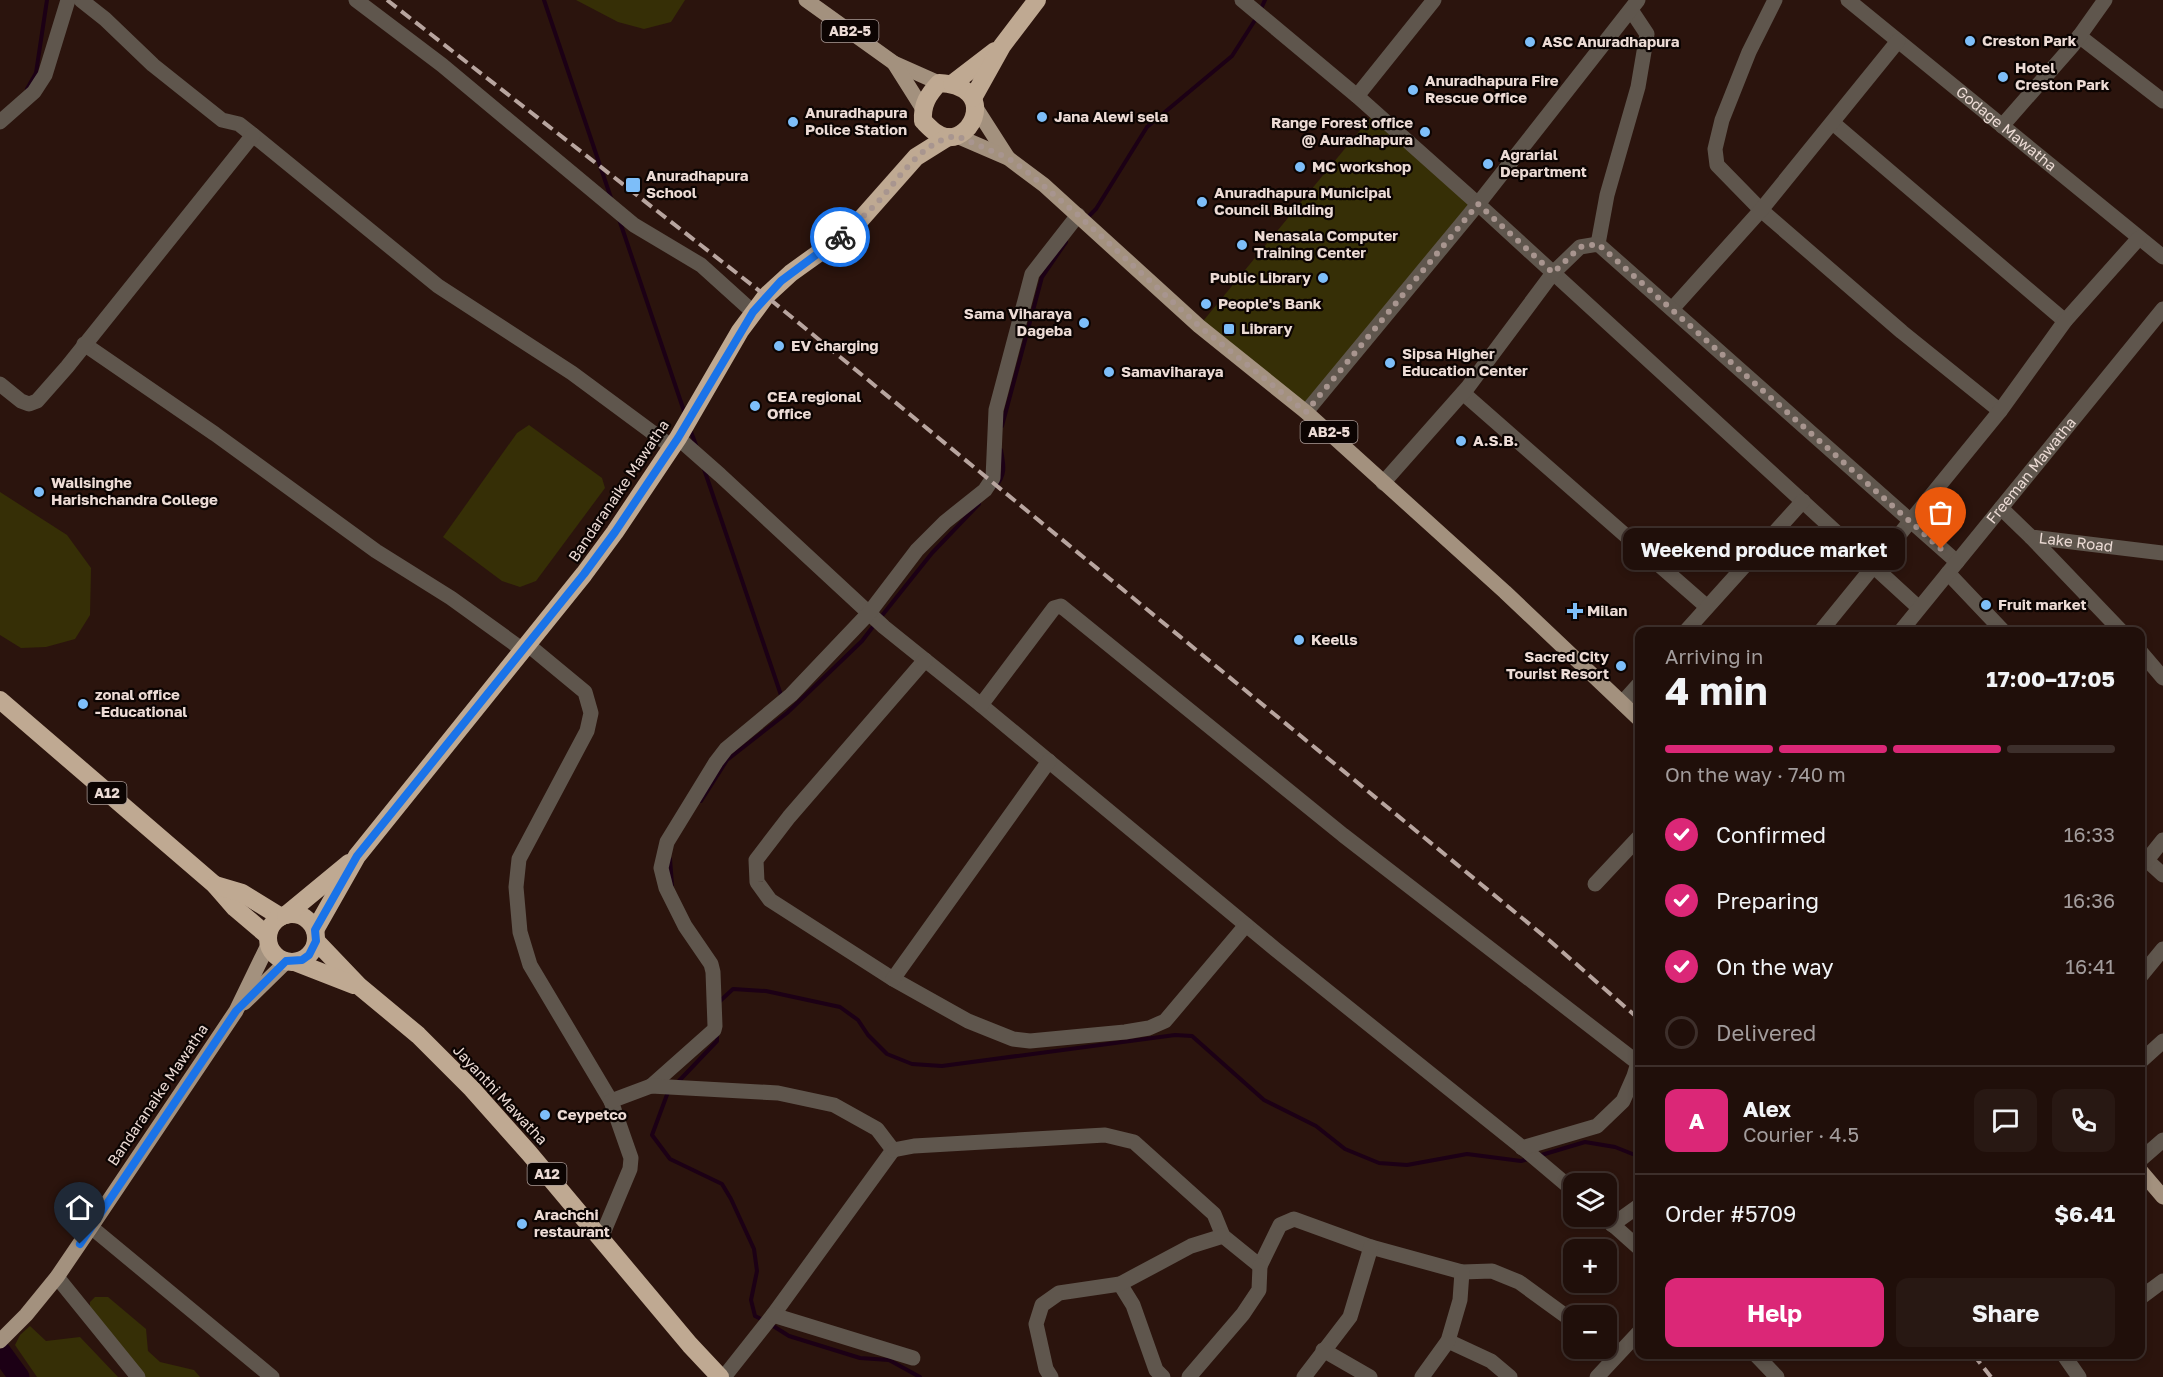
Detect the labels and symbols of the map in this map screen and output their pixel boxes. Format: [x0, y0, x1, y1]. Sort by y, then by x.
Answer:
road number: AB2-5 [822, 20, 878, 42]
place label: Creston Park [1982, 31, 2077, 49]
place label: ASC Anuradhapura [1542, 32, 1680, 50]
marker: Creston Park [1963, 34, 1977, 48]
marker: ASC Anuradhapura [1523, 35, 1537, 49]
place label: Hotel Creston Park [2015, 58, 2110, 93]
marker: Hotel Creston Park [1996, 70, 2010, 84]
place label: Anuradhapura Fire Rescue Office [1425, 71, 1559, 106]
street label: Godage Mawatha [1953, 82, 2060, 174]
marker: Anuradhapura Fire Rescue Office [1406, 83, 1420, 97]
place label: Anuradhapura Police Station [805, 103, 908, 138]
place label: Jana Alewi sela [1054, 107, 1169, 125]
marker: Jana Alewi sela [1035, 110, 1049, 124]
place label: Range Forest office @ Auradhapura [1271, 113, 1413, 148]
marker: Anuradhapura Police Station [786, 115, 800, 129]
marker: Range Forest office @ Auradhapura [1418, 125, 1432, 139]
place label: Agrarial Department [1500, 145, 1587, 180]
place label: MC workshop [1312, 157, 1411, 175]
marker: Agrarial Department [1481, 157, 1495, 171]
marker: MC workshop [1293, 160, 1307, 174]
place label: Anuradhapura School [646, 166, 749, 201]
marker: Anuradhapura School [624, 176, 642, 194]
place label: Anuradhapura Municipal Council Building [1214, 183, 1391, 218]
marker: Anuradhapura Municipal Council Building [1195, 195, 1209, 209]
courier [810, 207, 870, 267]
place label: Nenasala Computer Training Center [1254, 226, 1398, 261]
marker: Nenasala Computer Training Center [1235, 238, 1249, 252]
place label: Public Library [1210, 268, 1311, 286]
marker: Public Library [1316, 271, 1330, 285]
place label: People's Bank [1218, 294, 1322, 312]
marker: People's Bank [1199, 297, 1213, 311]
place label: Sama Viharaya Dageba [964, 304, 1072, 339]
marker: Sama Viharaya Dageba [1077, 316, 1091, 330]
place label: Library [1241, 319, 1292, 337]
marker: Library [1222, 322, 1236, 336]
place label: EV charging [791, 336, 879, 354]
marker: EV charging [772, 339, 786, 353]
place label: Sipsa Higher Education Center [1402, 344, 1528, 379]
marker: Sipsa Higher Education Center [1383, 356, 1397, 370]
place label: Samaviharaya [1121, 362, 1224, 380]
marker: Samaviharaya [1102, 365, 1116, 379]
place label: CEA regional Office [767, 387, 861, 422]
marker: CEA regional Office [748, 399, 762, 413]
street label: Freeman Mawatha [1982, 413, 2079, 527]
street label: Bandaranaike Mawatha [564, 416, 672, 565]
road number: AB2-5 [1300, 421, 1358, 443]
place label: A.S.B. [1473, 431, 1518, 449]
marker: A.S.B. [1454, 434, 1468, 448]
place label: Walisinghe Harishchandra College [51, 473, 218, 508]
marker: Walisinghe Harishchandra College [32, 485, 46, 499]
pin [1915, 487, 1966, 549]
callout: Weekend produce market [1623, 528, 1905, 570]
street label: Lake Road [2038, 528, 2114, 555]
place label: Fruit market [1998, 595, 2086, 613]
marker: Fruit market [1979, 598, 1993, 612]
place label: Milan [1587, 601, 1627, 619]
marker: Milan [1568, 604, 1582, 618]
place label: Keells [1311, 630, 1358, 648]
marker: Keells [1292, 633, 1306, 647]
place label: Sacred City Tourist Resort [1506, 647, 1609, 682]
marker: Sacred City Tourist Resort [1614, 659, 1628, 673]
place label: zonal office -Educational [95, 685, 187, 720]
marker: zonal office -Educational [76, 697, 90, 711]
road number: A12 [88, 782, 126, 804]
street label: Bandaranaike Mawatha [103, 1020, 211, 1169]
street label: Jayanthi Mawatha [450, 1041, 552, 1148]
place label: Ceypetco [557, 1105, 627, 1123]
marker: Ceypetco [538, 1108, 552, 1122]
road number: A12 [528, 1163, 566, 1185]
pin [54, 1182, 105, 1244]
place label: Arachchi restaurant [534, 1205, 610, 1240]
marker: Arachchi restaurant [515, 1217, 529, 1231]

